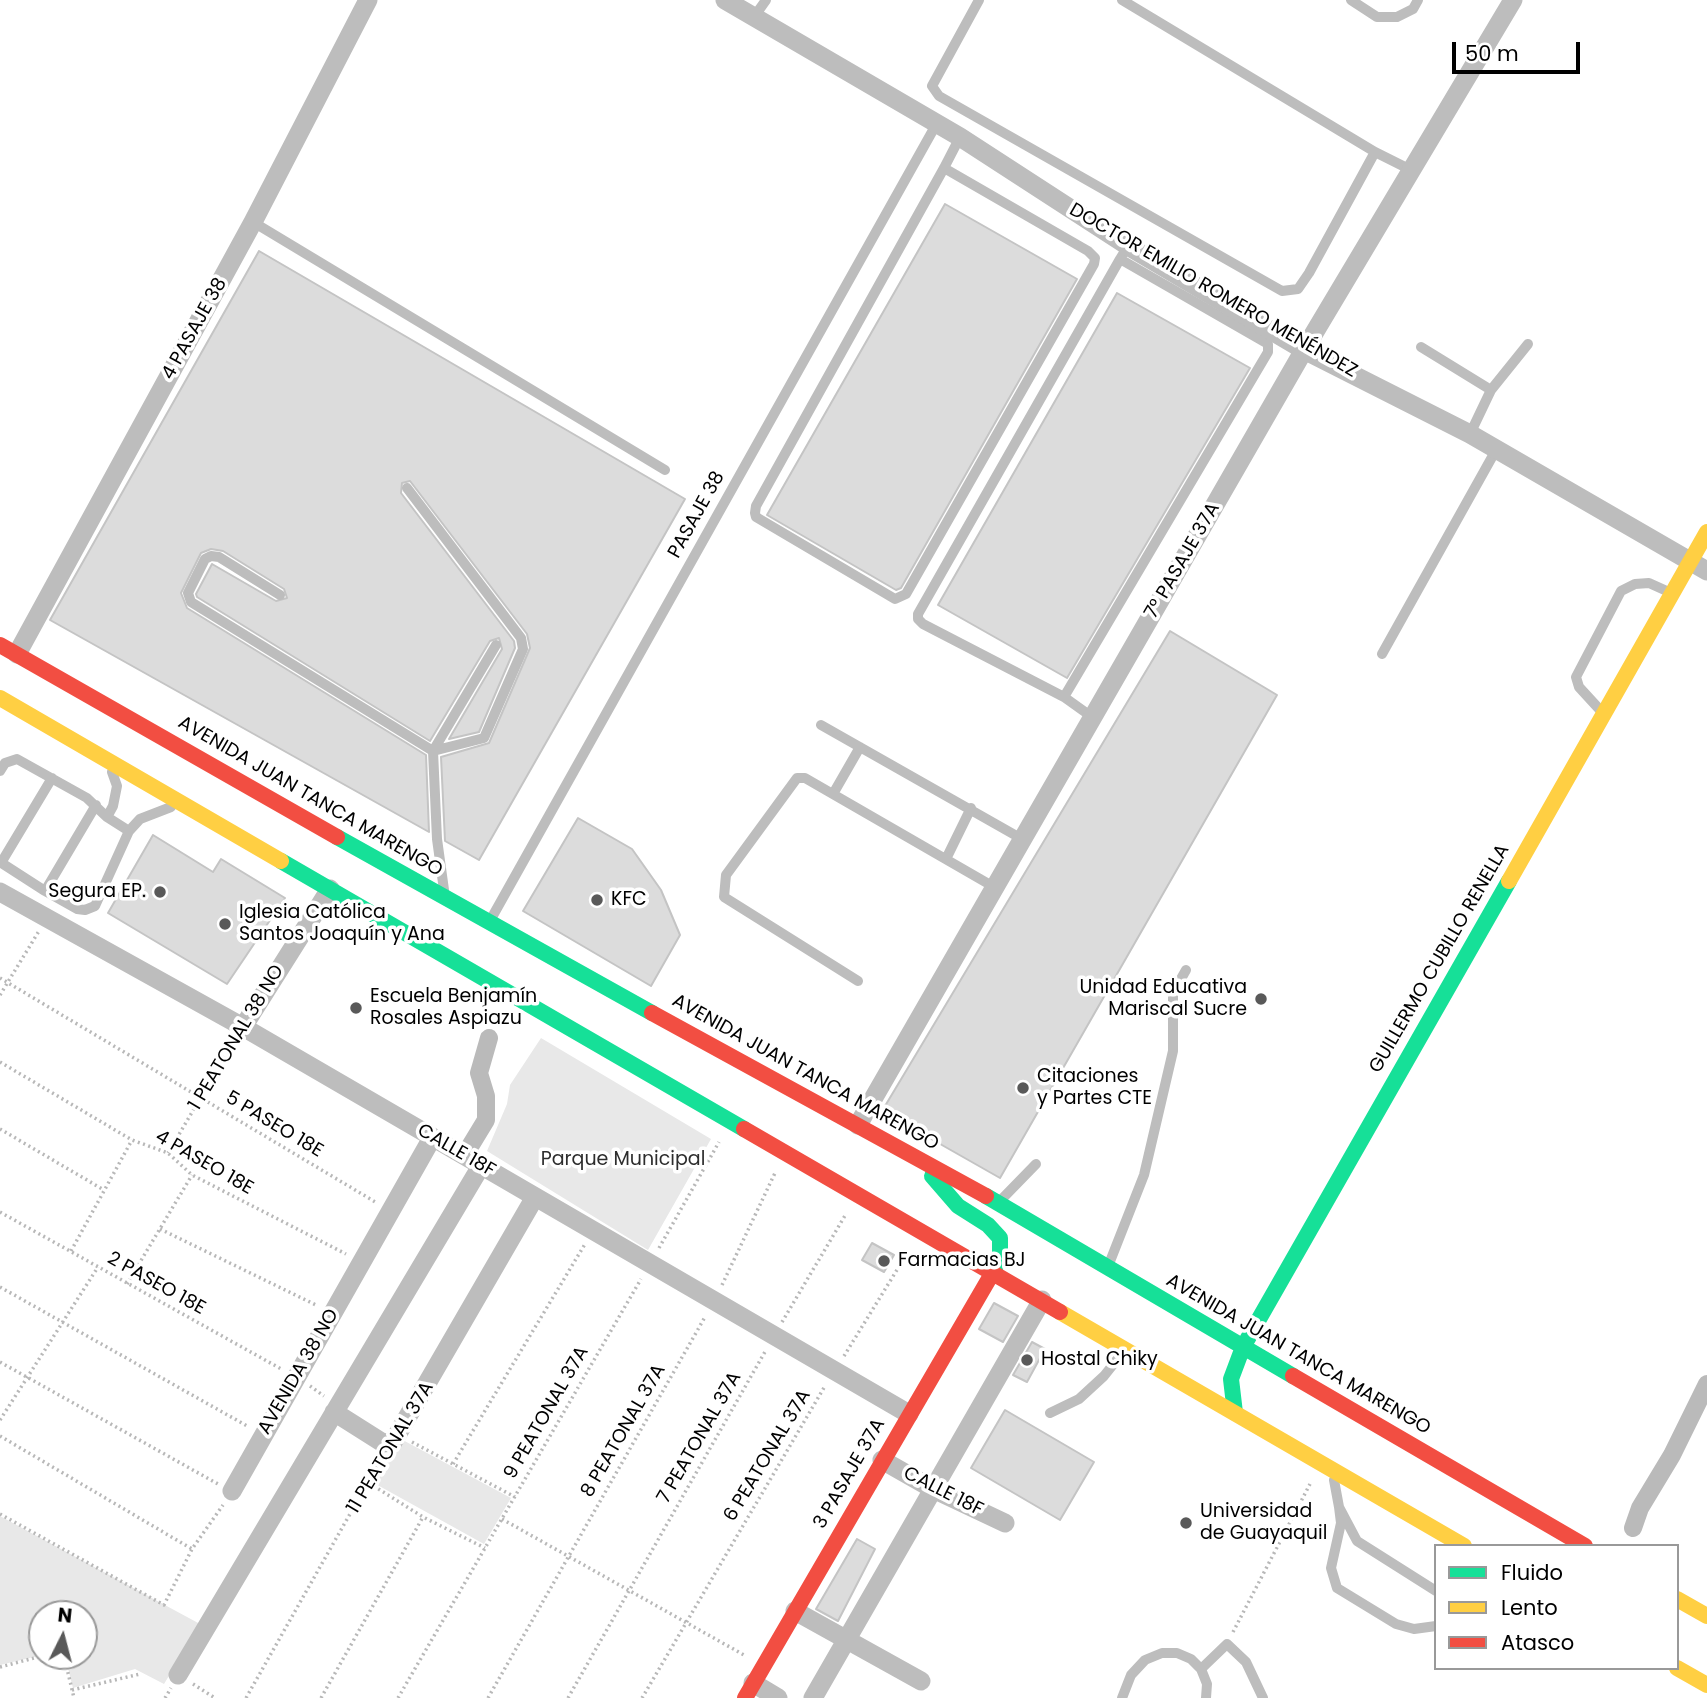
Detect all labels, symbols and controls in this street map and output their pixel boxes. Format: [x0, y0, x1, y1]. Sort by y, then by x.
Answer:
scale bar [1455, 28, 1583, 72]
text: 50 m [1465, 39, 1519, 68]
street label: DOCTOR EMILIO ROMERO MENÉNDEZ [1065, 199, 1361, 383]
street label: 4 PASAJE 38 [158, 274, 232, 384]
street label: PASAJE 38 [664, 468, 730, 562]
street label: 7° PASAJE 37A [1141, 499, 1225, 623]
street label: AVENIDA JUAN TANCA MARENGO [174, 712, 446, 882]
street label: GUILLERMO CUBILLO RENELLA [1365, 841, 1515, 1077]
place label: Segura EP. [48, 881, 146, 903]
marker: Segura EP. [152, 884, 168, 900]
place label: KFC [611, 889, 647, 911]
marker: KFC [589, 892, 605, 908]
place label: Iglesia Católica Santos Joaquín y Ana [239, 902, 445, 946]
marker: Iglesia Católica Santos Joaquín y Ana [217, 916, 233, 932]
street label: 1 PEATONAL 38 NO [185, 961, 289, 1115]
place label: Unidad Educativa Mariscal Sucre [1080, 977, 1247, 1021]
place label: Escuela Benjamín Rosales Aspiazu [370, 986, 537, 1030]
street label: AVENIDA JUAN TANCA MARENGO [668, 990, 942, 1156]
marker: Unidad Educativa Mariscal Sucre [1253, 991, 1269, 1007]
marker: Escuela Benjamín Rosales Aspiazu [348, 1000, 364, 1016]
place label: Citaciones y Partes CTE [1037, 1066, 1152, 1110]
marker: Citaciones y Partes CTE [1015, 1080, 1031, 1096]
street label: 5 PASEO 18E [221, 1087, 327, 1163]
street label: CALLE 18F [413, 1120, 499, 1182]
street label: 4 PASEO 18E [151, 1126, 257, 1200]
park label: Parque Municipal [541, 1149, 705, 1171]
street label: 2 PASEO 18E [103, 1248, 209, 1320]
place label: Farmacias BJ [898, 1250, 1026, 1272]
marker: Farmacias BJ [876, 1253, 892, 1269]
street label: AVENIDA JUAN TANCA MARENGO [1162, 1270, 1434, 1440]
street label: AVENIDA 38 NO [254, 1305, 344, 1439]
street label: 9 PEATONAL 37A [500, 1343, 594, 1483]
place label: Hostal Chiky [1041, 1349, 1158, 1371]
marker: Hostal Chiky [1019, 1352, 1035, 1368]
street label: 8 PEATONAL 37A [577, 1361, 671, 1501]
street label: 7 PEATONAL 37A [653, 1368, 747, 1508]
street label: 11 PEATONAL 37A [343, 1378, 439, 1518]
street label: 6 PEATONAL 37A [720, 1386, 816, 1526]
street label: 3 PASAJE 37A [809, 1415, 891, 1533]
street label: CALLE 18F [899, 1462, 987, 1522]
place label: Universidad de Guayaquil [1200, 1501, 1327, 1545]
marker: Universidad de Guayaquil [1178, 1515, 1194, 1531]
legend [1434, 1544, 1679, 1670]
text: Fluido [1501, 1558, 1563, 1587]
text: Lento [1501, 1593, 1558, 1622]
north arrow [28, 1600, 98, 1670]
text: N [57, 1601, 74, 1630]
text: Atasco [1501, 1628, 1574, 1657]

